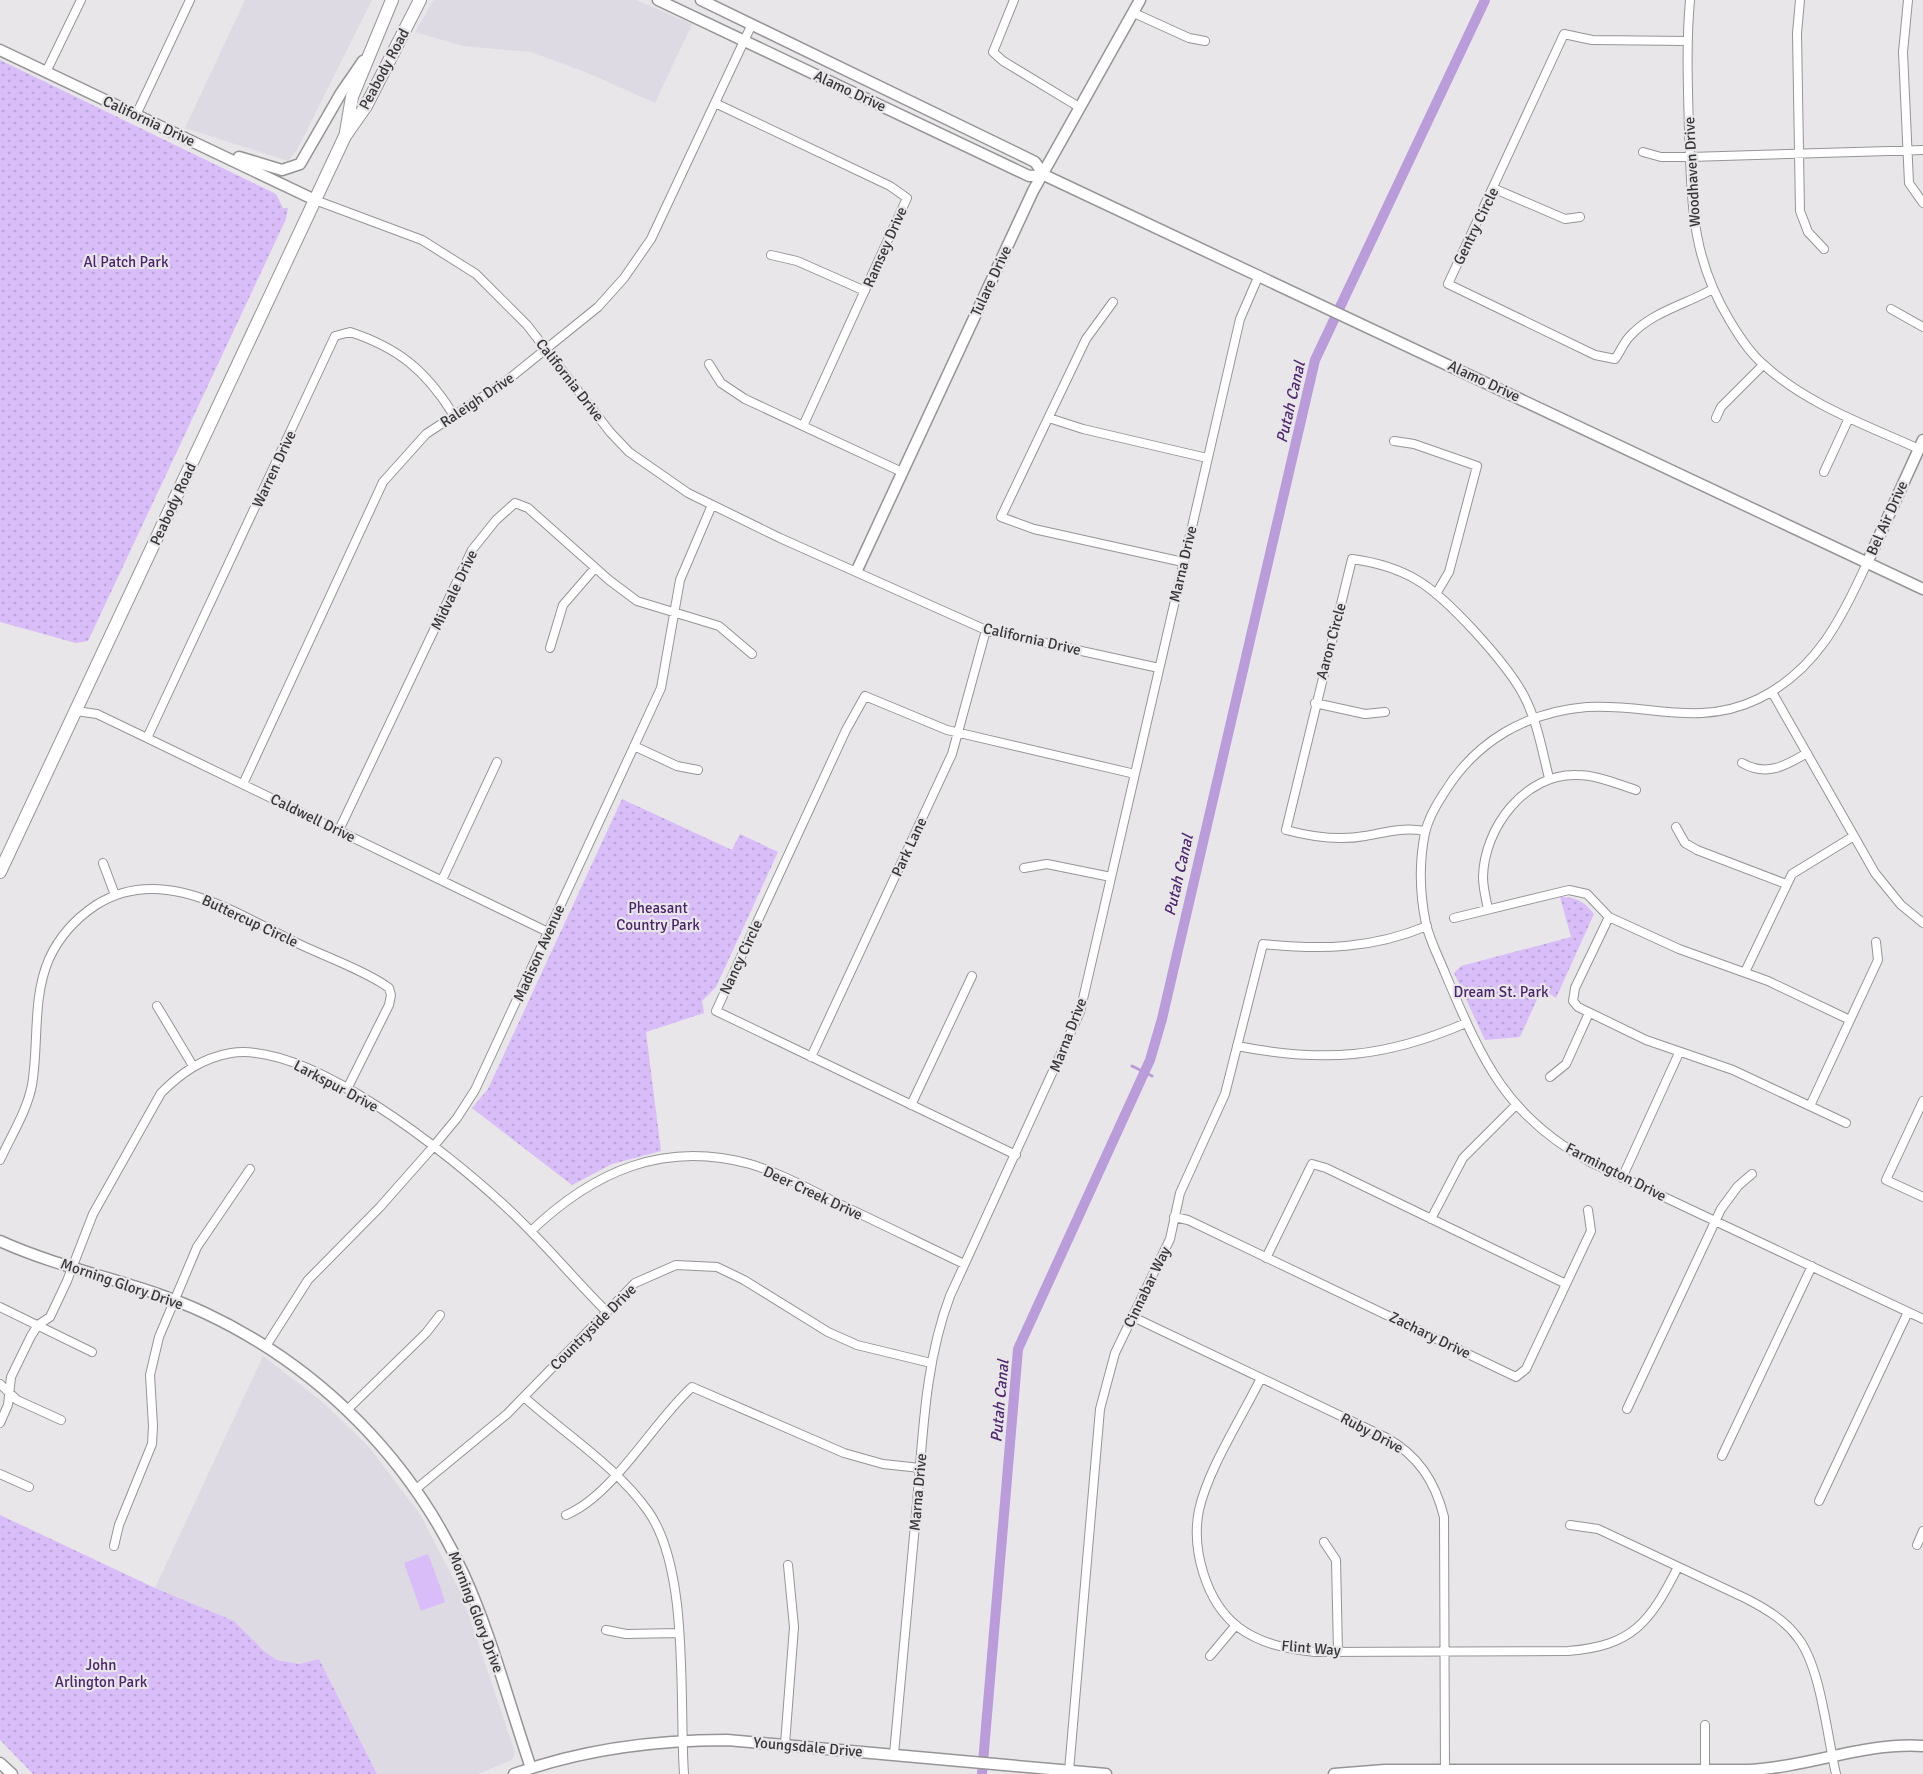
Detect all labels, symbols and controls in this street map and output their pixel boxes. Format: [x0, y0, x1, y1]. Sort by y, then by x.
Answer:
street label: Peabody Road [355, 25, 413, 113]
street label: Alamo Drive [811, 66, 889, 116]
street label: California Drive [100, 92, 198, 150]
street label: Woodhaven Drive [1680, 116, 1704, 228]
street label: Gentry Circle [1449, 184, 1503, 268]
street label: Ramsey Drive [859, 204, 911, 290]
street label: Tulare Drive [967, 243, 1015, 319]
park label: Al Patch Park [84, 253, 169, 271]
street label: California Drive [532, 335, 608, 425]
street label: Alamo Drive [1445, 356, 1523, 406]
water label: Putah Canal [1272, 358, 1310, 445]
street label: Raleigh Drive [437, 369, 517, 431]
street label: Warren Drive [248, 428, 300, 510]
street label: Peabody Road [146, 460, 200, 548]
street label: Bel Air Drive [1863, 478, 1911, 558]
street label: Marna Drive [1165, 524, 1201, 604]
street label: Midvale Drive [427, 547, 481, 633]
street label: Aaron Circle [1312, 601, 1350, 681]
street label: California Drive [981, 619, 1083, 659]
street label: Caldwell Drive [267, 790, 359, 846]
street label: Park Lane [888, 815, 930, 879]
water label: Putah Canal [1160, 831, 1198, 918]
street label: Buttercup Circle [199, 891, 301, 951]
park label: Pheasant Country Park [616, 899, 700, 934]
street label: Madison Avenue [510, 902, 568, 1004]
street label: Nancy Circle [716, 917, 766, 997]
park label: Dream St. Park [1454, 983, 1549, 1001]
street label: Marna Drive [1046, 995, 1090, 1075]
street label: Larkspur Drive [291, 1056, 381, 1116]
street label: Farmington Drive [1563, 1139, 1669, 1205]
street label: Deer Creek Drive [761, 1162, 865, 1224]
street label: Cinnabar Way [1120, 1243, 1174, 1331]
street label: Morning Glory Drive [58, 1255, 186, 1313]
street label: Countryside Drive [546, 1280, 640, 1374]
street label: Zachary Drive [1386, 1308, 1474, 1362]
water label: Putah Canal [986, 1358, 1014, 1443]
street label: Ruby Drive [1337, 1409, 1407, 1457]
street label: Marna Drive [906, 1452, 930, 1532]
street label: Morning Glory Drive [445, 1549, 507, 1675]
street label: Flint Way [1281, 1636, 1341, 1660]
park label: John Arlington Park [55, 1656, 148, 1691]
street label: Youngsdale Drive [753, 1733, 863, 1761]

